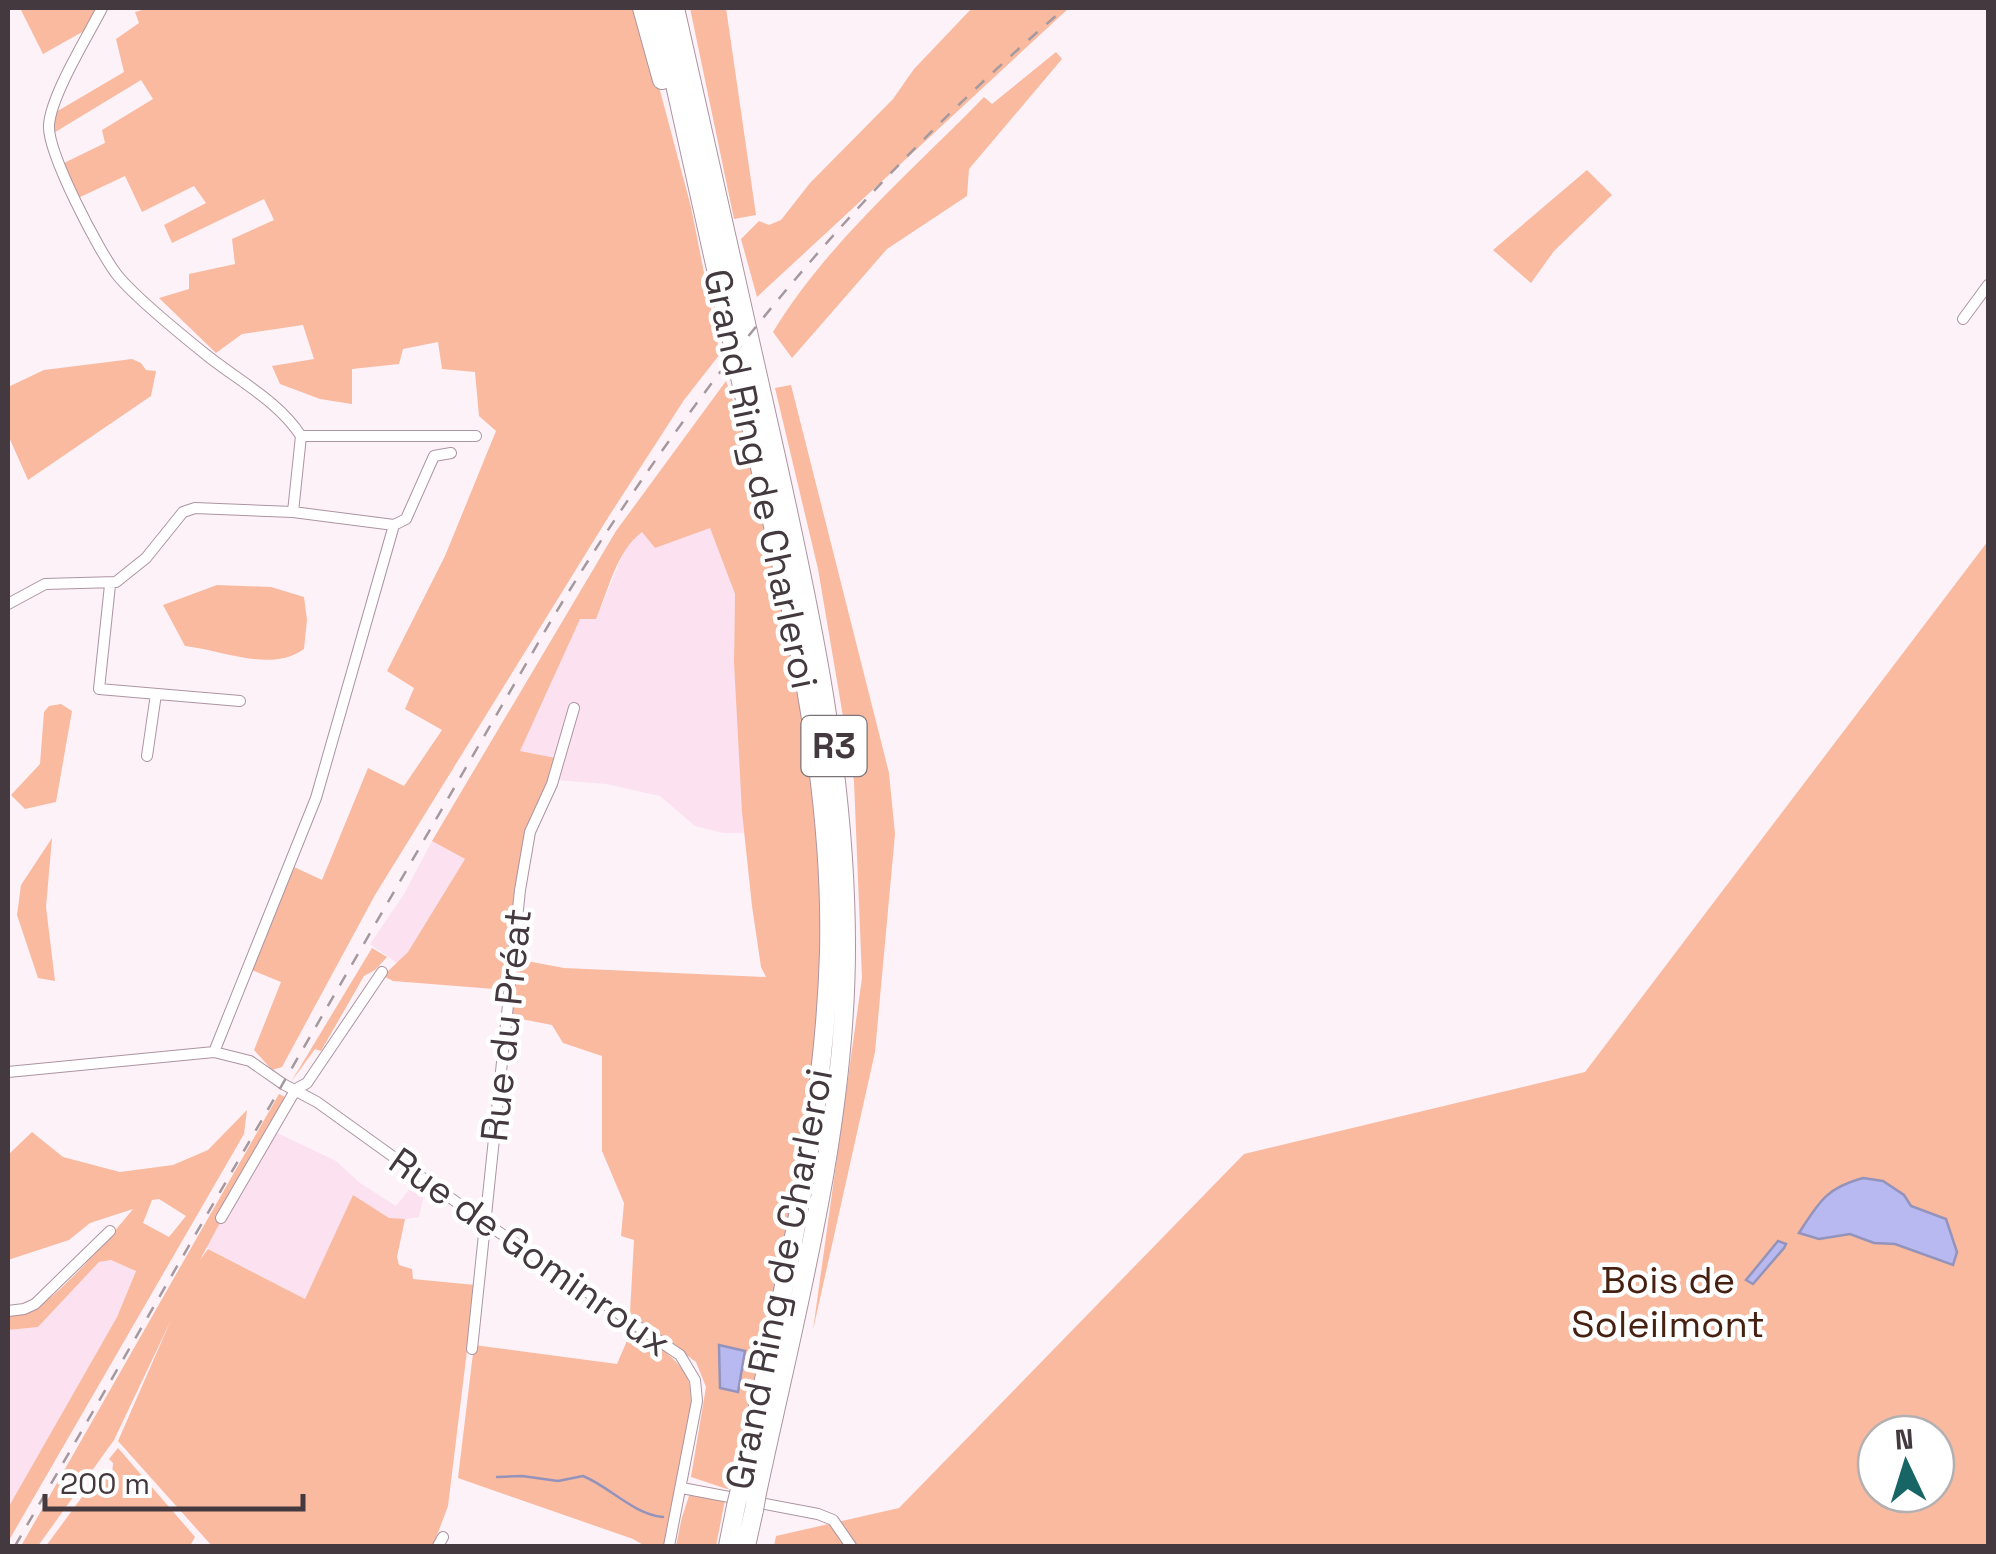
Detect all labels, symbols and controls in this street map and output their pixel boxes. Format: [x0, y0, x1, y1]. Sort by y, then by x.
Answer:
street label: Grand Ring de Charleroi [693, 265, 829, 693]
road number: R3 [802, 716, 866, 776]
street label: Rue du Préat [470, 906, 542, 1144]
street label: Grand Ring de Charleroi [715, 1064, 843, 1494]
street label: Rue de Gominroux [380, 1137, 680, 1367]
park label: Bois de Soleilmont [1571, 1256, 1765, 1348]
north arrow [1856, 1414, 1956, 1514]
text: N [1894, 1420, 1915, 1458]
scale bar [45, 1449, 302, 1511]
text: 200 m [60, 1464, 150, 1503]

